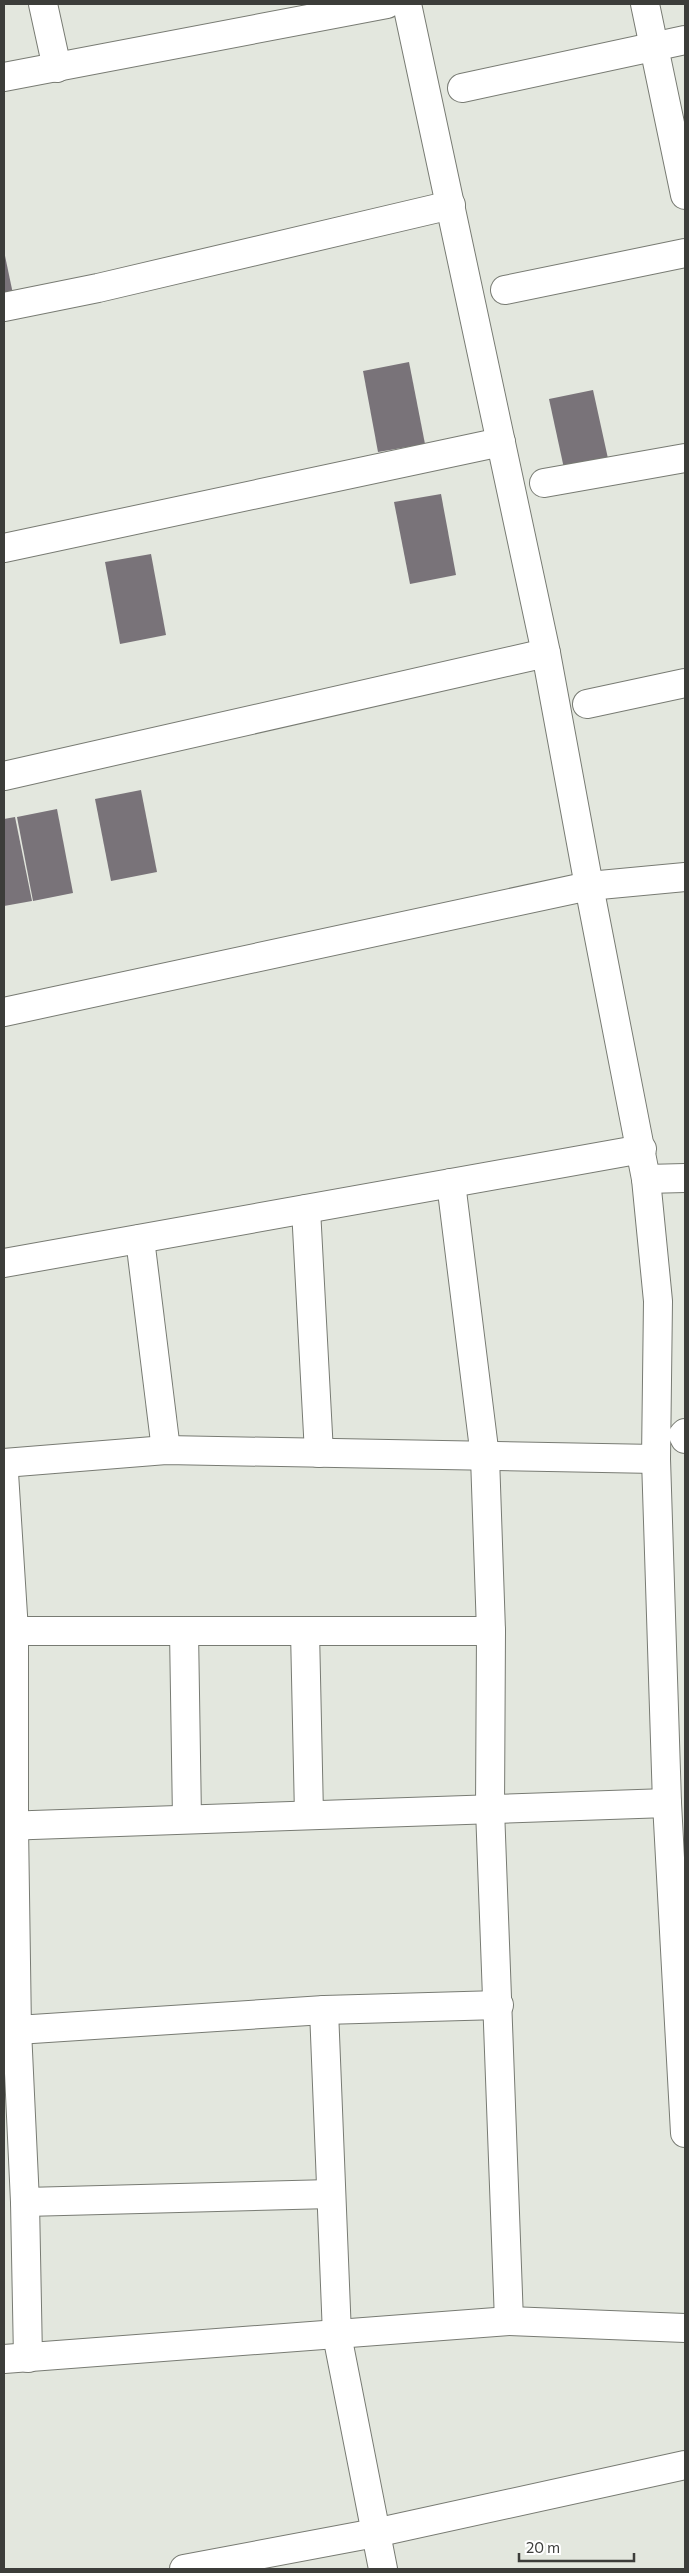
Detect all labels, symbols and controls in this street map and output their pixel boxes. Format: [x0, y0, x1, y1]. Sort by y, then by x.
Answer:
scale bar [519, 2530, 634, 2562]
text: 20 m [526, 2538, 560, 2556]

